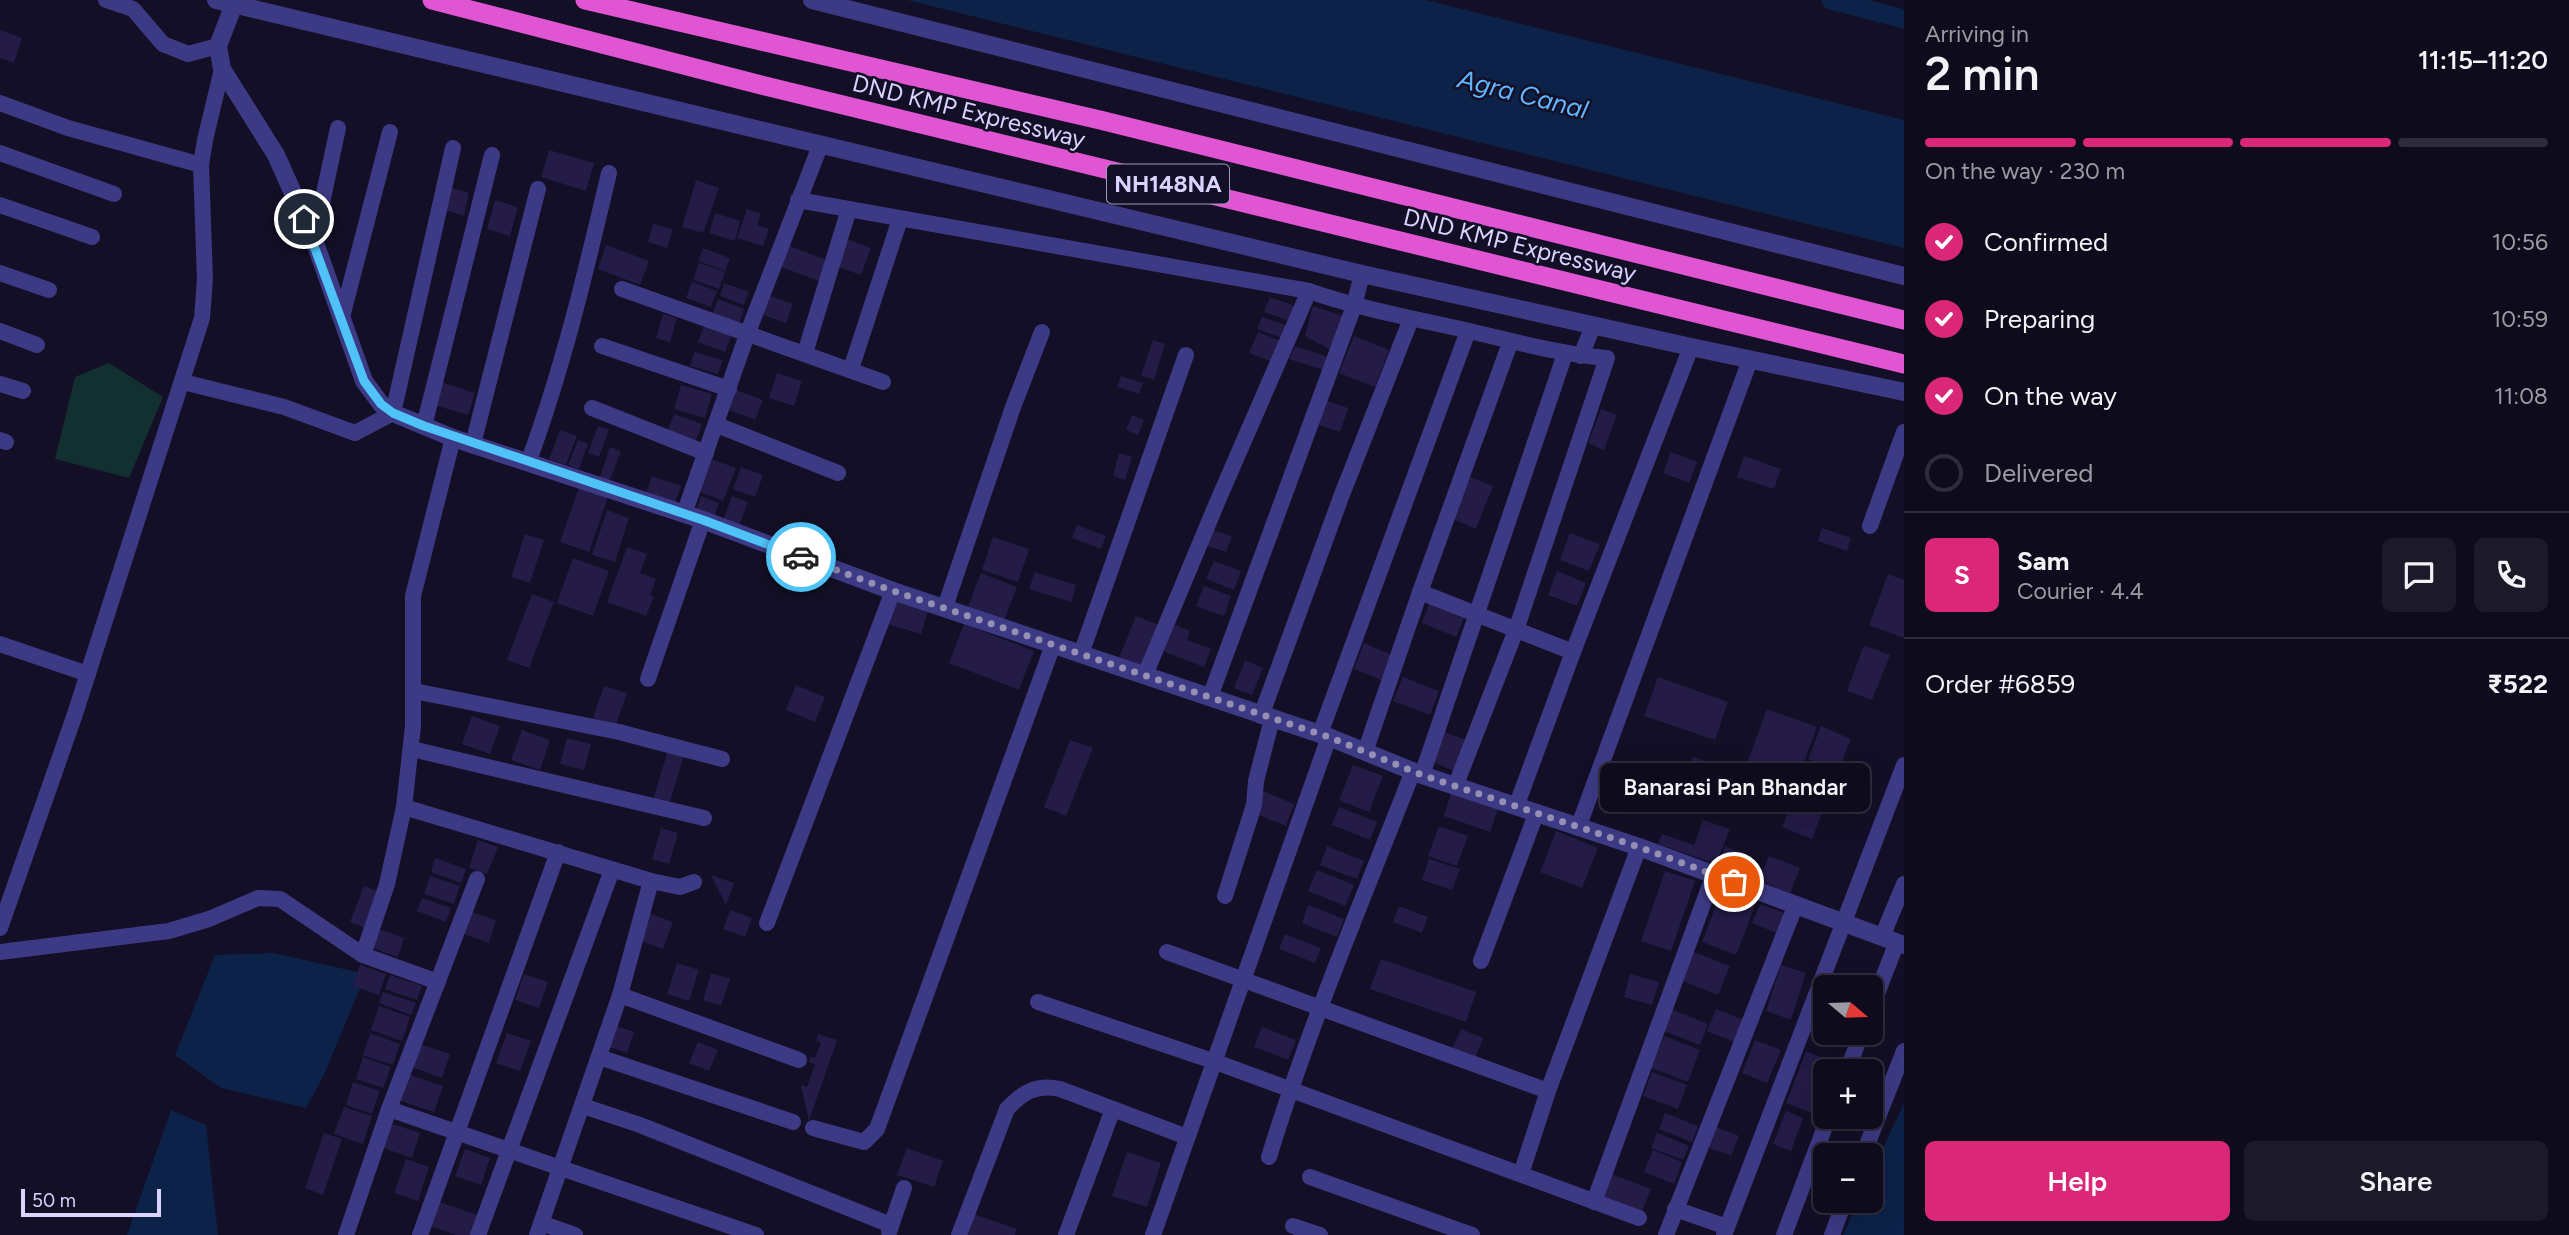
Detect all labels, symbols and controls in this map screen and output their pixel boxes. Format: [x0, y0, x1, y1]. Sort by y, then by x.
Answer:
text: Arriving in [1925, 20, 2029, 48]
text: 11:15–11:20 [2418, 44, 2548, 76]
text: 2 min [1925, 46, 2040, 102]
water label: Agra Canal [1454, 62, 1592, 126]
street label: DND KMP Expressway [850, 68, 1089, 154]
text: On the way · 230 m [1925, 157, 2125, 185]
road number: NH148NA [1107, 164, 1229, 204]
pin [274, 189, 334, 249]
icon: home [285, 200, 323, 238]
street label: DND KMP Expressway [1401, 202, 1640, 288]
icon: check [1925, 223, 1963, 261]
text: Confirmed [1984, 226, 2108, 258]
text: 10:56 [2492, 228, 2548, 256]
icon: check [1925, 300, 1963, 338]
text: Preparing [1984, 303, 2095, 335]
text: 10:59 [2492, 305, 2548, 333]
icon: check [1925, 377, 1963, 415]
text: On the way [1984, 380, 2117, 412]
text: 11:08 [2494, 382, 2548, 410]
text: Delivered [1984, 457, 2093, 489]
courier [766, 522, 836, 592]
icon: car [782, 538, 820, 576]
button: chat [2382, 538, 2456, 612]
button: phone [2474, 538, 2548, 612]
text: Sam [2017, 545, 2069, 577]
text: S [1954, 559, 1970, 591]
text: Courier · 4.4 [2017, 577, 2144, 605]
text: Order #6859 [1925, 668, 2075, 700]
text: ₹522 [2487, 668, 2548, 700]
callout: Banarasi Pan Bhandar [1599, 763, 1869, 812]
text: Banarasi Pan Bhandar [1623, 773, 1847, 801]
pin [1704, 852, 1764, 912]
icon: bag [1715, 863, 1753, 901]
north arrow [1813, 975, 1883, 1045]
map controls [1813, 975, 1883, 1213]
button: + [1813, 1059, 1883, 1129]
button: Help [1925, 1141, 2230, 1221]
button: Share [2244, 1141, 2548, 1221]
button: − [1813, 1143, 1883, 1213]
scale bar [21, 1186, 161, 1218]
text: 50 m [32, 1189, 76, 1212]

